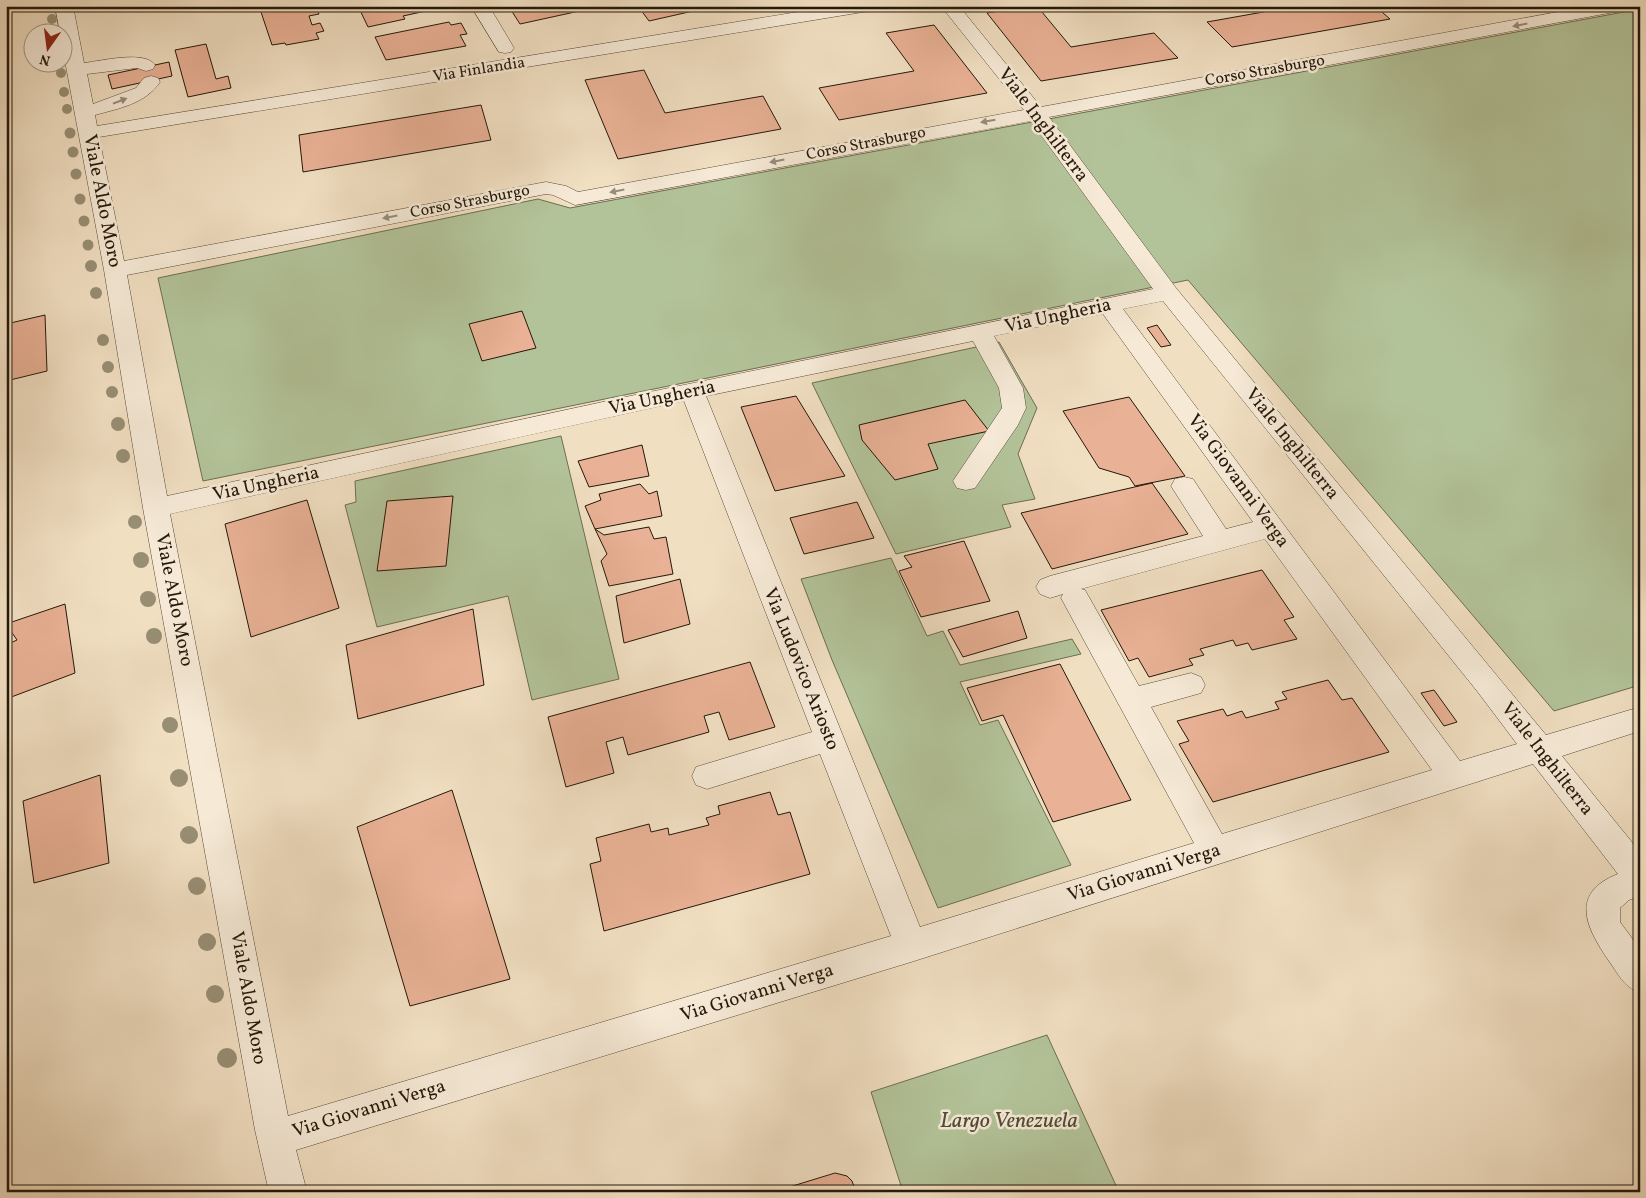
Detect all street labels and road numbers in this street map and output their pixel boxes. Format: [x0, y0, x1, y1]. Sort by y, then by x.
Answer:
street label: Corso Strasburgo [1203, 50, 1327, 92]
street label: Via Finlandia [431, 52, 527, 88]
street label: Viale Inghilterra [991, 62, 1095, 188]
street label: Corso Strasburgo [804, 122, 928, 166]
street label: Viale Aldo Moro [76, 132, 128, 270]
street label: Corso Strasburgo [408, 180, 532, 224]
street label: Via Ungheria [1002, 292, 1114, 340]
street label: Via Ungheria [606, 374, 718, 422]
street label: Viale Inghilterra [1239, 383, 1345, 505]
street label: Via Giovanni Verga [1181, 409, 1295, 553]
street label: Via Ungheria [210, 460, 322, 508]
street label: Viale Aldo Moro [148, 531, 200, 669]
street label: Via Ludovico Ariosto [757, 584, 845, 754]
street label: Viale Inghilterra [1495, 697, 1599, 821]
street label: Via Giovanni Verga [1064, 837, 1224, 909]
street label: Viale Aldo Moro [223, 929, 273, 1067]
street label: Via Giovanni Verga [677, 957, 837, 1029]
street label: Via Giovanni Verga [289, 1073, 449, 1145]

